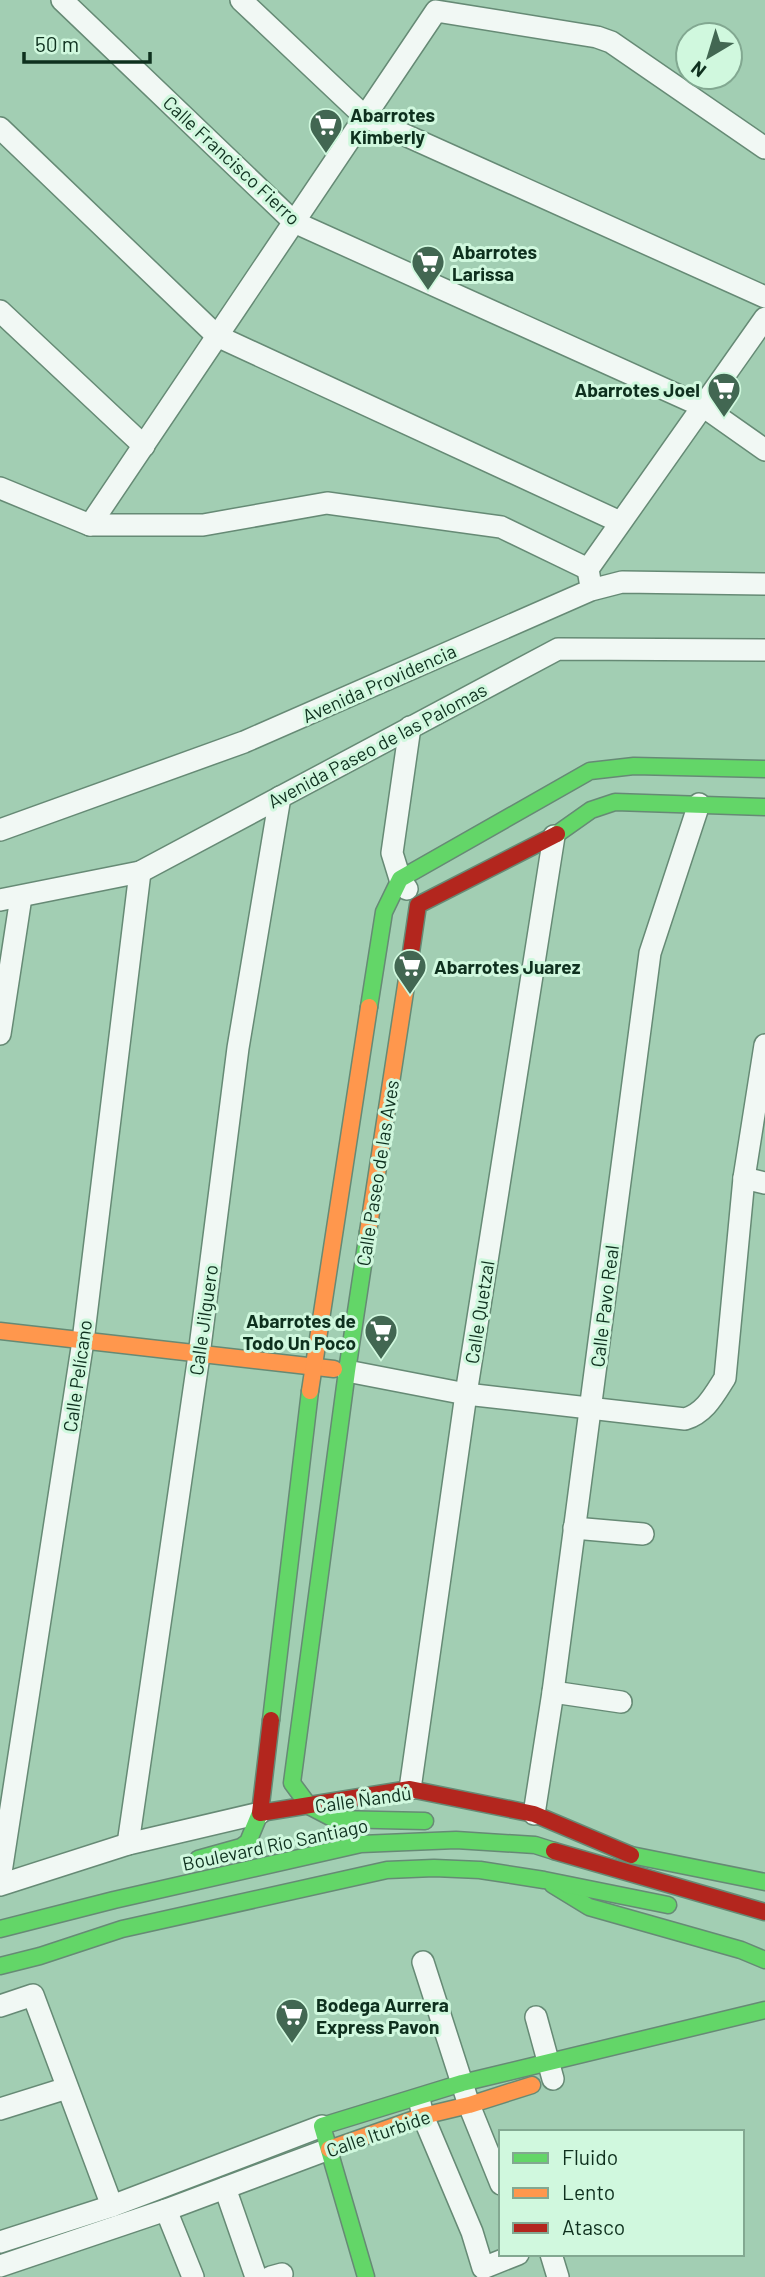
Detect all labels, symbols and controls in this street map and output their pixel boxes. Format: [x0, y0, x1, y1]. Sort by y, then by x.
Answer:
scale bar [24, 21, 150, 65]
north arrow [674, 21, 744, 91]
text: 50 m [35, 31, 79, 56]
text: N [686, 57, 710, 83]
street label: Calle Francisco Fierro [159, 91, 305, 229]
place label: Abarrotes Kimberly [350, 103, 435, 148]
supermarket icon: Abarrotes Kimberly [307, 106, 345, 155]
place label: Abarrotes Larissa [452, 240, 537, 285]
supermarket icon: Abarrotes Larissa [409, 243, 447, 292]
supermarket icon: Abarrotes Joel [705, 370, 743, 419]
place label: Abarrotes Joel [575, 378, 700, 401]
street label: Avenida Providencia [299, 639, 459, 727]
street label: Avenida Paseo de las Palomas [264, 677, 490, 813]
supermarket icon: Abarrotes Juarez [391, 947, 429, 996]
place label: Abarrotes Juarez [434, 955, 581, 978]
street label: Calle Paseo de las Aves [351, 1078, 403, 1268]
street label: Calle Pavo Real [585, 1244, 623, 1368]
street label: Calle Quetzal [459, 1259, 499, 1365]
street label: Calle Jilguero [184, 1263, 222, 1377]
place label: Abarrotes de Todo Un Poco [243, 1309, 356, 1354]
supermarket icon: Abarrotes de Todo Un Poco [362, 1312, 400, 1361]
street label: Calle Pelícano [58, 1318, 96, 1434]
street label: Calle Ñandú [313, 1781, 413, 1817]
street label: Boulevard Río Santiago [180, 1813, 370, 1875]
place label: Bodega Aurrera Express Pavon [316, 1993, 449, 2038]
supermarket icon: Bodega Aurrera Express Pavon [273, 1996, 311, 2045]
street label: Calle Iturbide [323, 2104, 433, 2162]
legend [499, 2130, 744, 2256]
text: Fluido [562, 2144, 618, 2169]
text: Lento [562, 2179, 615, 2204]
text: Atasco [562, 2214, 625, 2239]

